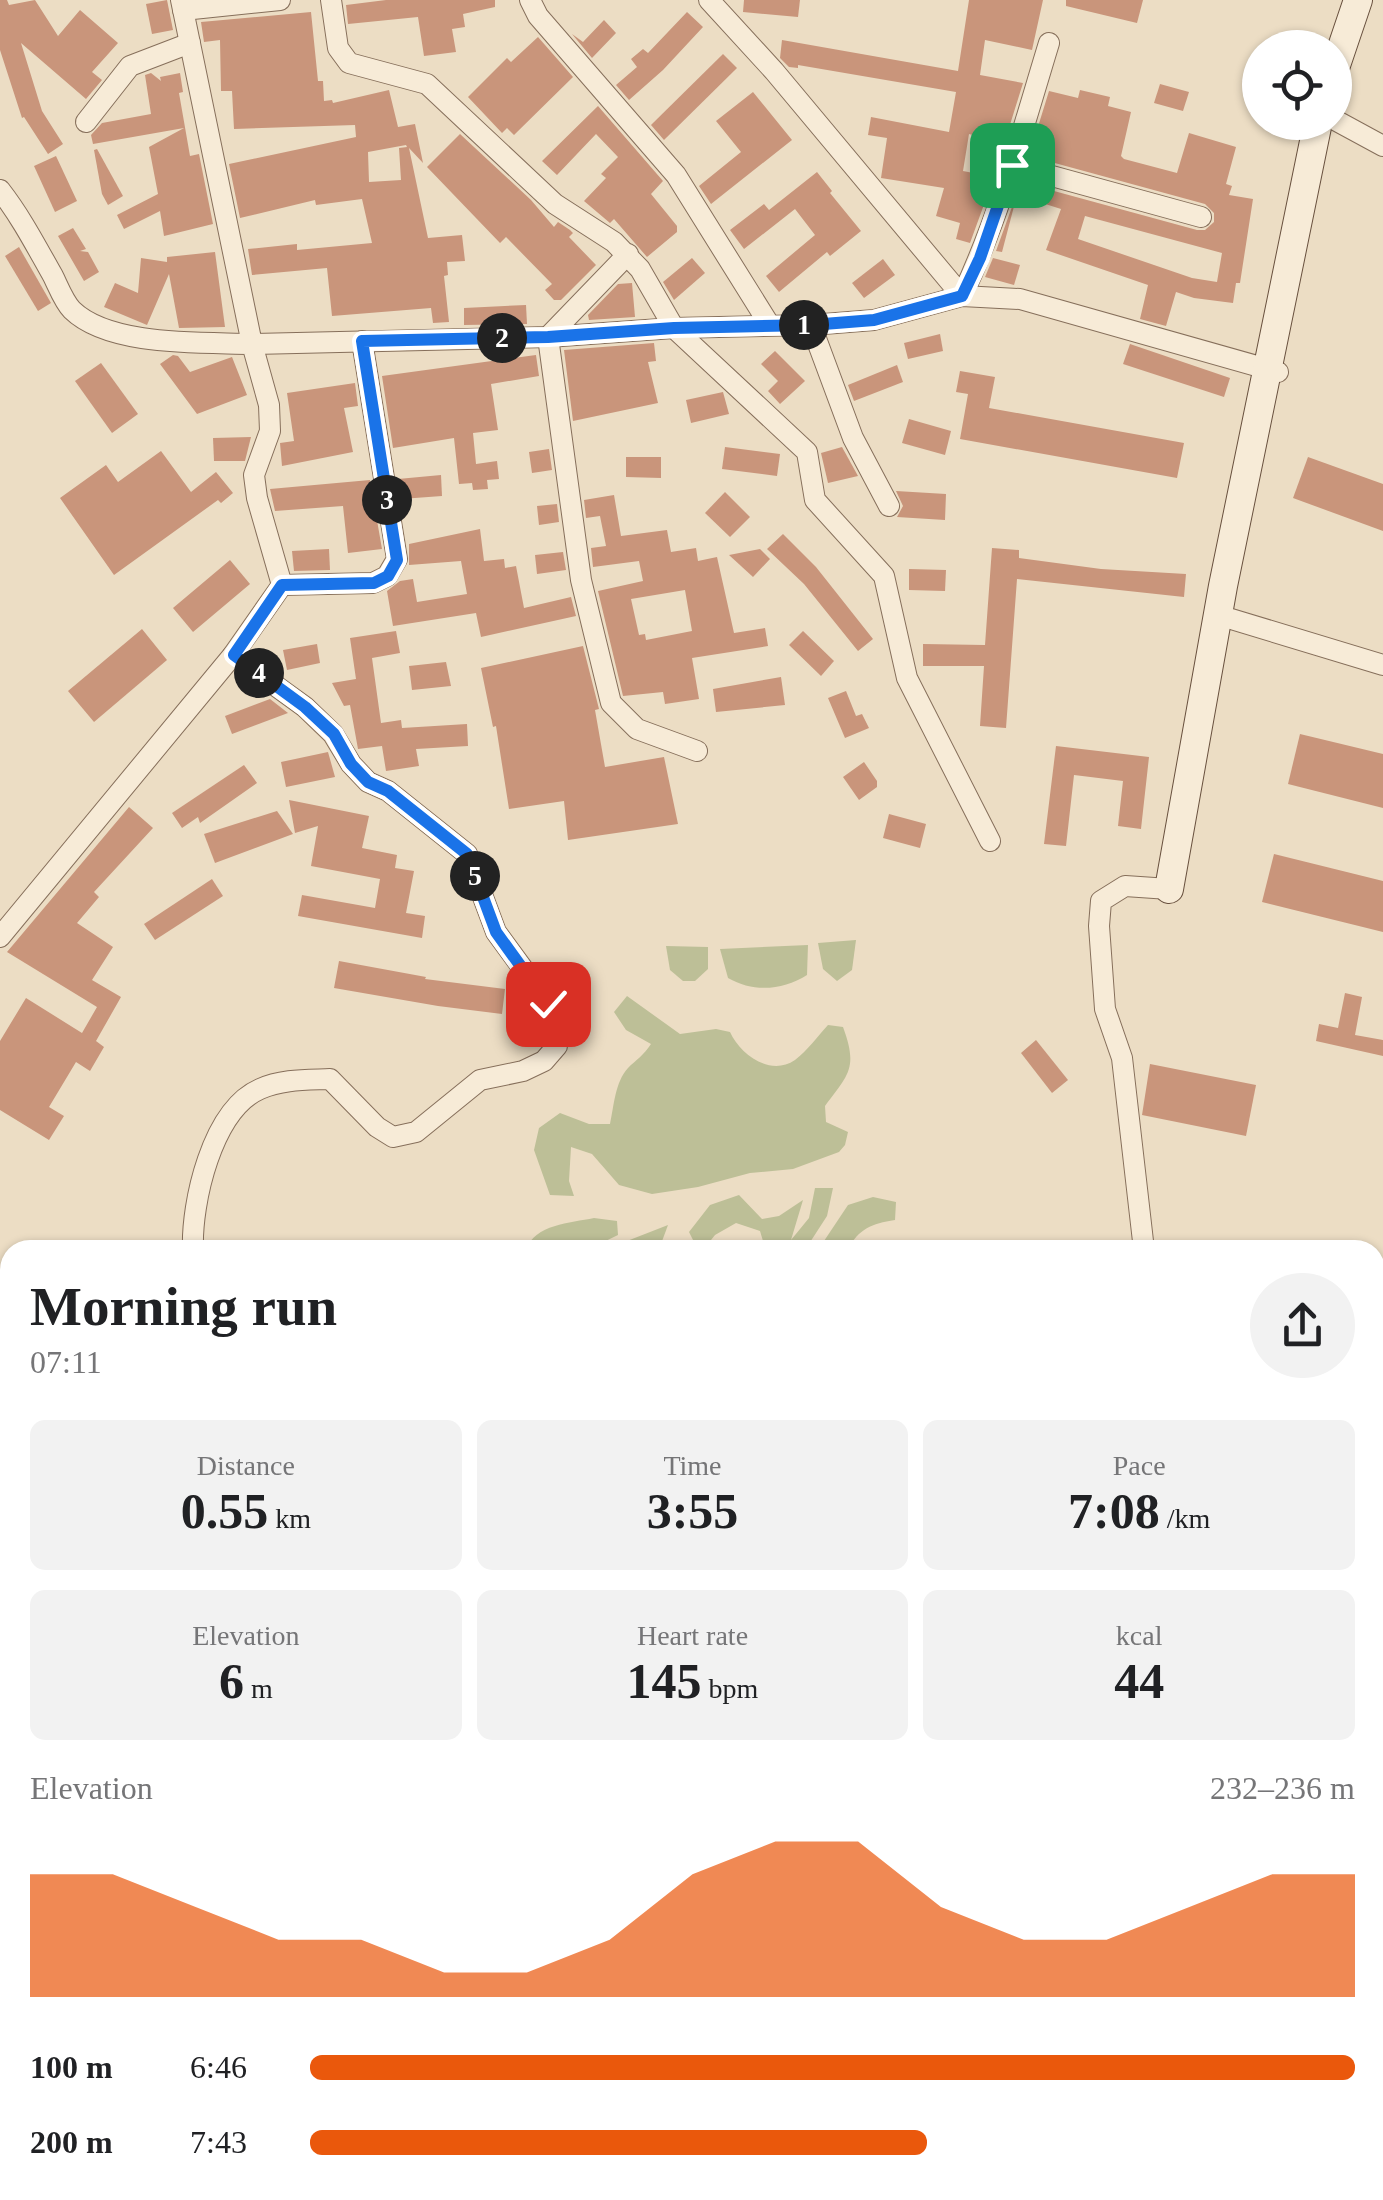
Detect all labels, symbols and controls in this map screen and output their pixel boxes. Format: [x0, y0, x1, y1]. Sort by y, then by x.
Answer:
map controls [1242, 30, 1352, 140]
button: locate [1242, 30, 1352, 140]
pin [970, 123, 1055, 208]
icon: arrive [985, 138, 1040, 193]
pin: 1 [779, 300, 829, 350]
text: 1 [797, 309, 811, 340]
pin: 2 [477, 313, 527, 363]
text: 2 [495, 322, 509, 353]
pin: 3 [362, 475, 412, 525]
text: 3 [380, 484, 394, 515]
pin: 4 [234, 648, 284, 698]
text: 4 [252, 657, 266, 688]
pin: 5 [450, 851, 500, 901]
text: 5 [468, 860, 482, 891]
pin [506, 962, 591, 1047]
icon: check [521, 977, 576, 1032]
button: share [1250, 1273, 1355, 1378]
text: Morning run [30, 1276, 337, 1337]
text: 07:11 [30, 1344, 102, 1380]
text: Distance [197, 1450, 295, 1481]
text: Time [663, 1450, 722, 1481]
text: Pace [1113, 1450, 1166, 1481]
text: 0.55 [181, 1483, 268, 1539]
text: 3:55 [647, 1483, 738, 1539]
text: 7:08 [1068, 1483, 1160, 1539]
text: km [268, 1503, 311, 1534]
text: /km [1160, 1503, 1210, 1534]
text: Elevation [192, 1620, 299, 1651]
text: Heart rate [637, 1620, 748, 1651]
text: kcal [1116, 1620, 1162, 1651]
text: 6 [219, 1653, 244, 1709]
text: 145 [627, 1653, 702, 1709]
text: 44 [1114, 1653, 1164, 1709]
text: m [244, 1673, 273, 1704]
text: bpm [702, 1673, 758, 1704]
text: Elevation [30, 1770, 153, 1806]
text: 232–236 m [1210, 1770, 1355, 1806]
text: 100 m [30, 2049, 113, 2085]
text: 6:46 [190, 2049, 247, 2085]
text: 200 m [30, 2124, 113, 2160]
text: 7:43 [190, 2124, 247, 2160]

